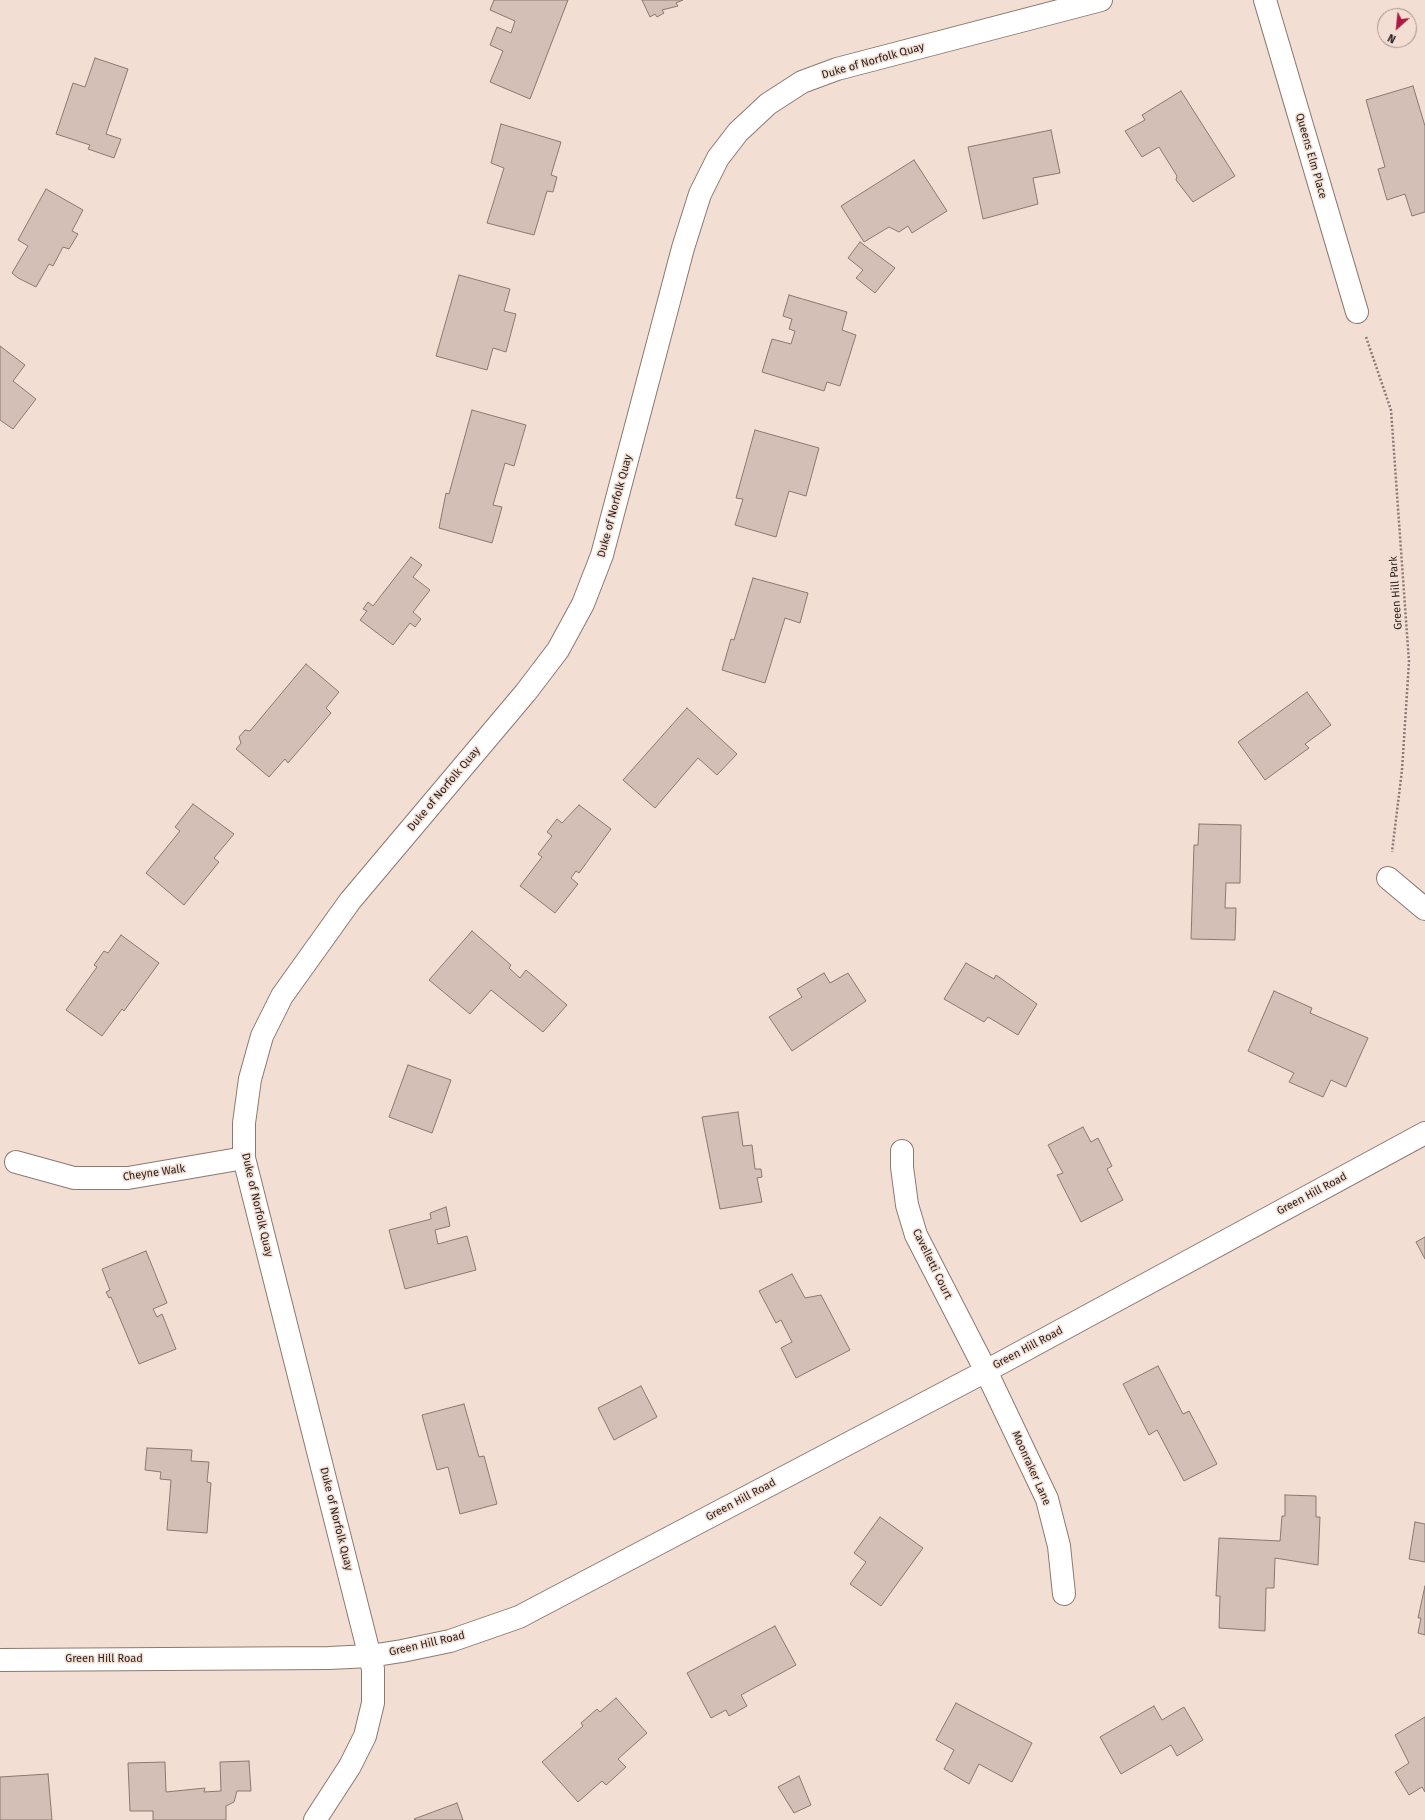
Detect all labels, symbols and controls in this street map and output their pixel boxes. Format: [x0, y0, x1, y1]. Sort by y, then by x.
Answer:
north arrow [1377, 8, 1417, 48]
text: N [1386, 31, 1398, 46]
street label: Duke of Norfolk Quay [820, 40, 926, 82]
street label: Queens Elm Place [1292, 112, 1330, 200]
street label: Duke of Norfolk Quay [595, 453, 635, 559]
street label: Green Hill Park [1387, 556, 1405, 630]
street label: Duke of Norfolk Quay [405, 744, 483, 834]
street label: Duke of Norfolk Quay [239, 1152, 275, 1258]
street label: Cheyne Walk [122, 1162, 186, 1184]
street label: Green Hill Road [1275, 1170, 1349, 1218]
street label: Cavelletti Court [909, 1227, 955, 1301]
street label: Green Hill Road [991, 1324, 1065, 1372]
street label: Moonraker Lane [1009, 1429, 1053, 1507]
street label: Duke of Norfolk Quay [317, 1466, 355, 1572]
street label: Green Hill Road [704, 1476, 778, 1524]
street label: Green Hill Road [388, 1629, 466, 1659]
street label: Green Hill Road [65, 1652, 143, 1666]

